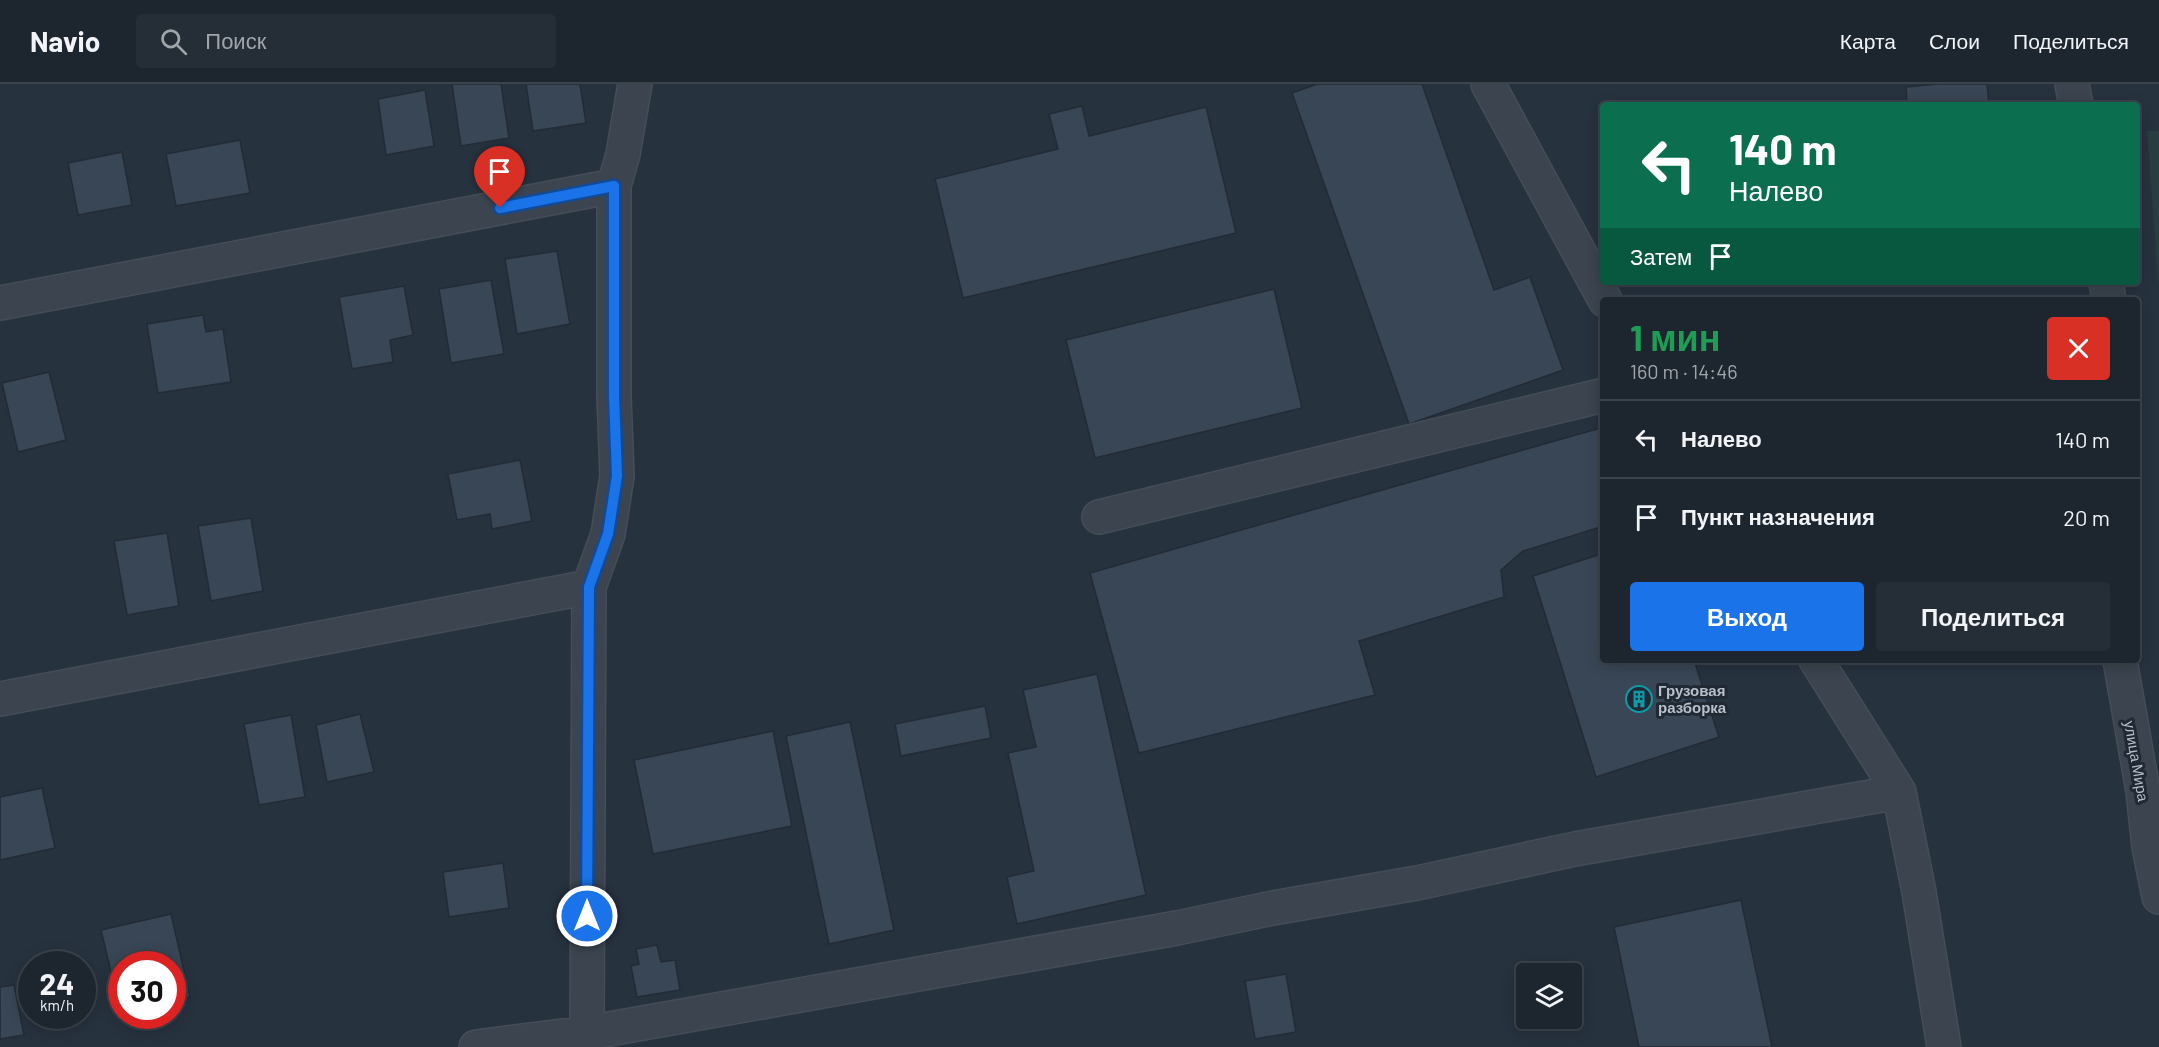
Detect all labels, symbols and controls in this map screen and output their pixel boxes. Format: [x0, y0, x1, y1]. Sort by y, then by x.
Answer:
search box [136, 14, 556, 68]
text: Navio [30, 24, 100, 58]
icon: search [157, 25, 190, 58]
text: Поиск [205, 27, 266, 53]
text: Карта [1840, 28, 1896, 53]
text: Слои [1929, 28, 1980, 53]
text: Поделиться [2013, 28, 2129, 53]
text: 140 m [1729, 123, 1837, 173]
icon: left [1630, 126, 1708, 204]
pin [474, 146, 525, 208]
icon: arrive [483, 155, 516, 188]
text: Налево [1729, 174, 1823, 206]
icon: arrive [1704, 240, 1737, 273]
text: Затем [1630, 243, 1692, 269]
text: 1 мин [1630, 315, 1720, 358]
button: close [2047, 317, 2110, 380]
text: 160 m · 14:46 [1630, 359, 1737, 383]
icon: left [1630, 423, 1663, 456]
text: Налево [1681, 425, 1762, 451]
text: 140 m [2055, 426, 2110, 452]
icon: arrive [1630, 501, 1663, 534]
text: Пункт назначения [1681, 503, 1875, 529]
text: 20 m [2063, 504, 2110, 530]
button: Выход [1630, 582, 1864, 651]
button: Поделиться [1876, 582, 2110, 651]
place label: Грузовая разборка [1658, 681, 1727, 716]
building icon: Грузовая разборка [1624, 684, 1654, 714]
street label: улица Мира [2121, 719, 2153, 803]
position arrow [555, 884, 619, 948]
speed limit sign: 30 [108, 951, 186, 1029]
map controls [1516, 963, 1582, 1029]
button: layers [1516, 963, 1582, 1029]
text: 24 [40, 965, 74, 1001]
text: km/h [40, 996, 74, 1014]

